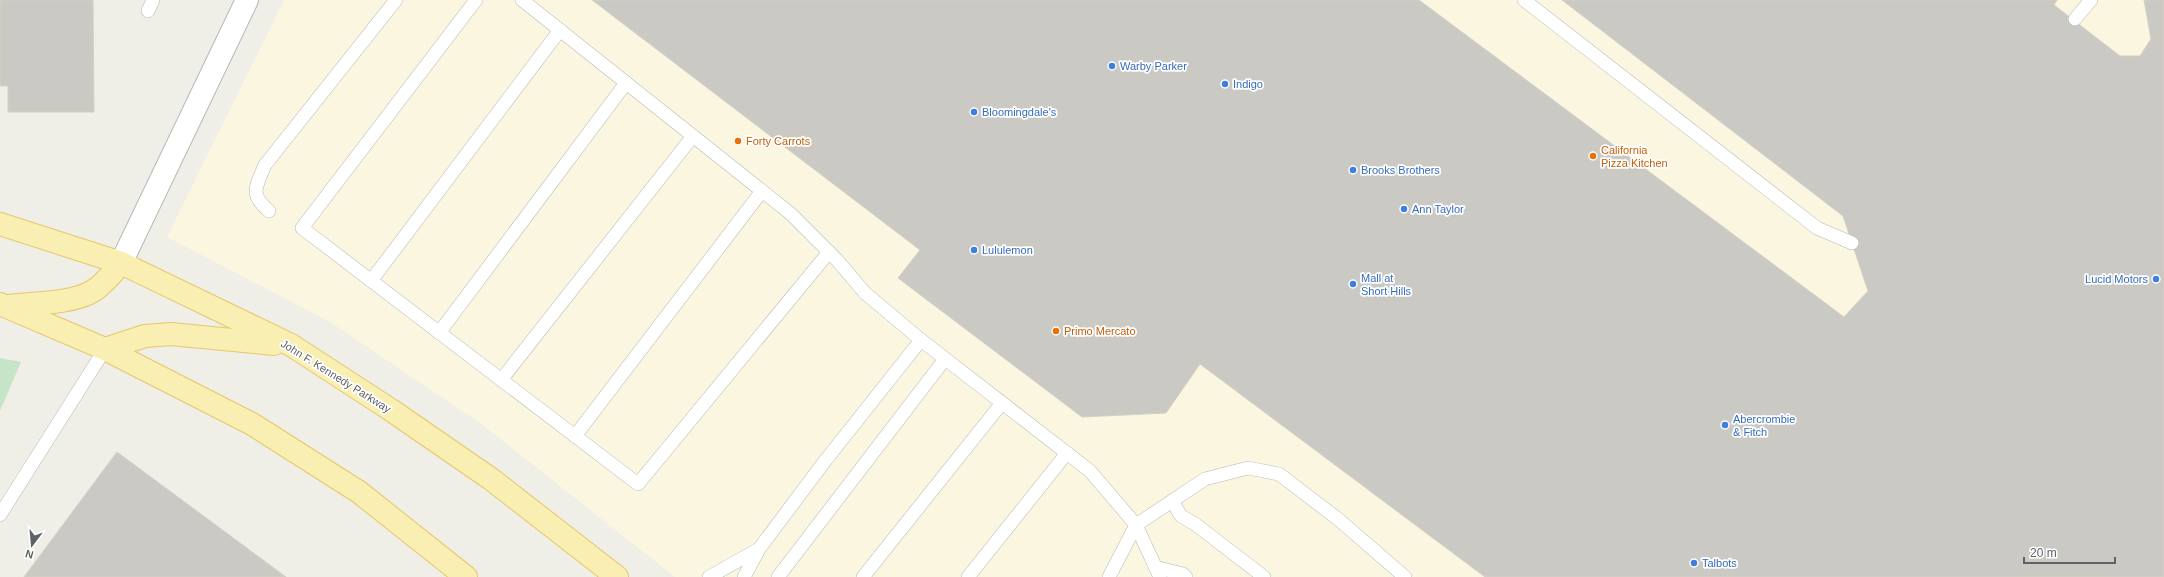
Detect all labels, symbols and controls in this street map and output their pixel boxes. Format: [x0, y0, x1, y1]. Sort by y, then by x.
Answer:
place label: Warby Parker [1120, 60, 1187, 72]
marker: Warby Parker [1107, 61, 1117, 71]
place label: Indigo [1233, 78, 1263, 90]
marker: Indigo [1220, 79, 1230, 89]
place label: Bloomingdale's [982, 106, 1057, 118]
marker: Bloomingdale's [969, 107, 979, 117]
place label: Forty Carrots [746, 135, 811, 147]
marker: Forty Carrots [733, 136, 743, 146]
place label: California Pizza Kitchen [1601, 144, 1668, 169]
marker: California Pizza Kitchen [1588, 151, 1598, 161]
place label: Brooks Brothers [1361, 164, 1440, 176]
marker: Brooks Brothers [1348, 165, 1358, 175]
place label: Ann Taylor [1412, 203, 1464, 215]
marker: Ann Taylor [1399, 204, 1409, 214]
place label: Lululemon [982, 244, 1033, 256]
marker: Lululemon [969, 245, 979, 255]
place label: Mall at Short Hills [1361, 272, 1412, 297]
place label: Lucid Motors [2085, 273, 2148, 285]
marker: Lucid Motors [2151, 274, 2161, 284]
marker: Mall at Short Hills [1348, 279, 1358, 289]
place label: Primo Mercato [1064, 325, 1136, 337]
marker: Primo Mercato [1051, 326, 1061, 336]
street label: John F. Kennedy Parkway [279, 337, 394, 415]
place label: Abercrombie & Fitch [1733, 413, 1795, 438]
marker: Abercrombie & Fitch [1720, 420, 1730, 430]
north arrow [12, 525, 52, 565]
scale bar [2024, 539, 2115, 565]
text: 20 m [2030, 546, 2057, 560]
text: N [24, 548, 35, 561]
place label: Talbots [1702, 557, 1737, 569]
marker: Talbots [1689, 558, 1699, 568]

